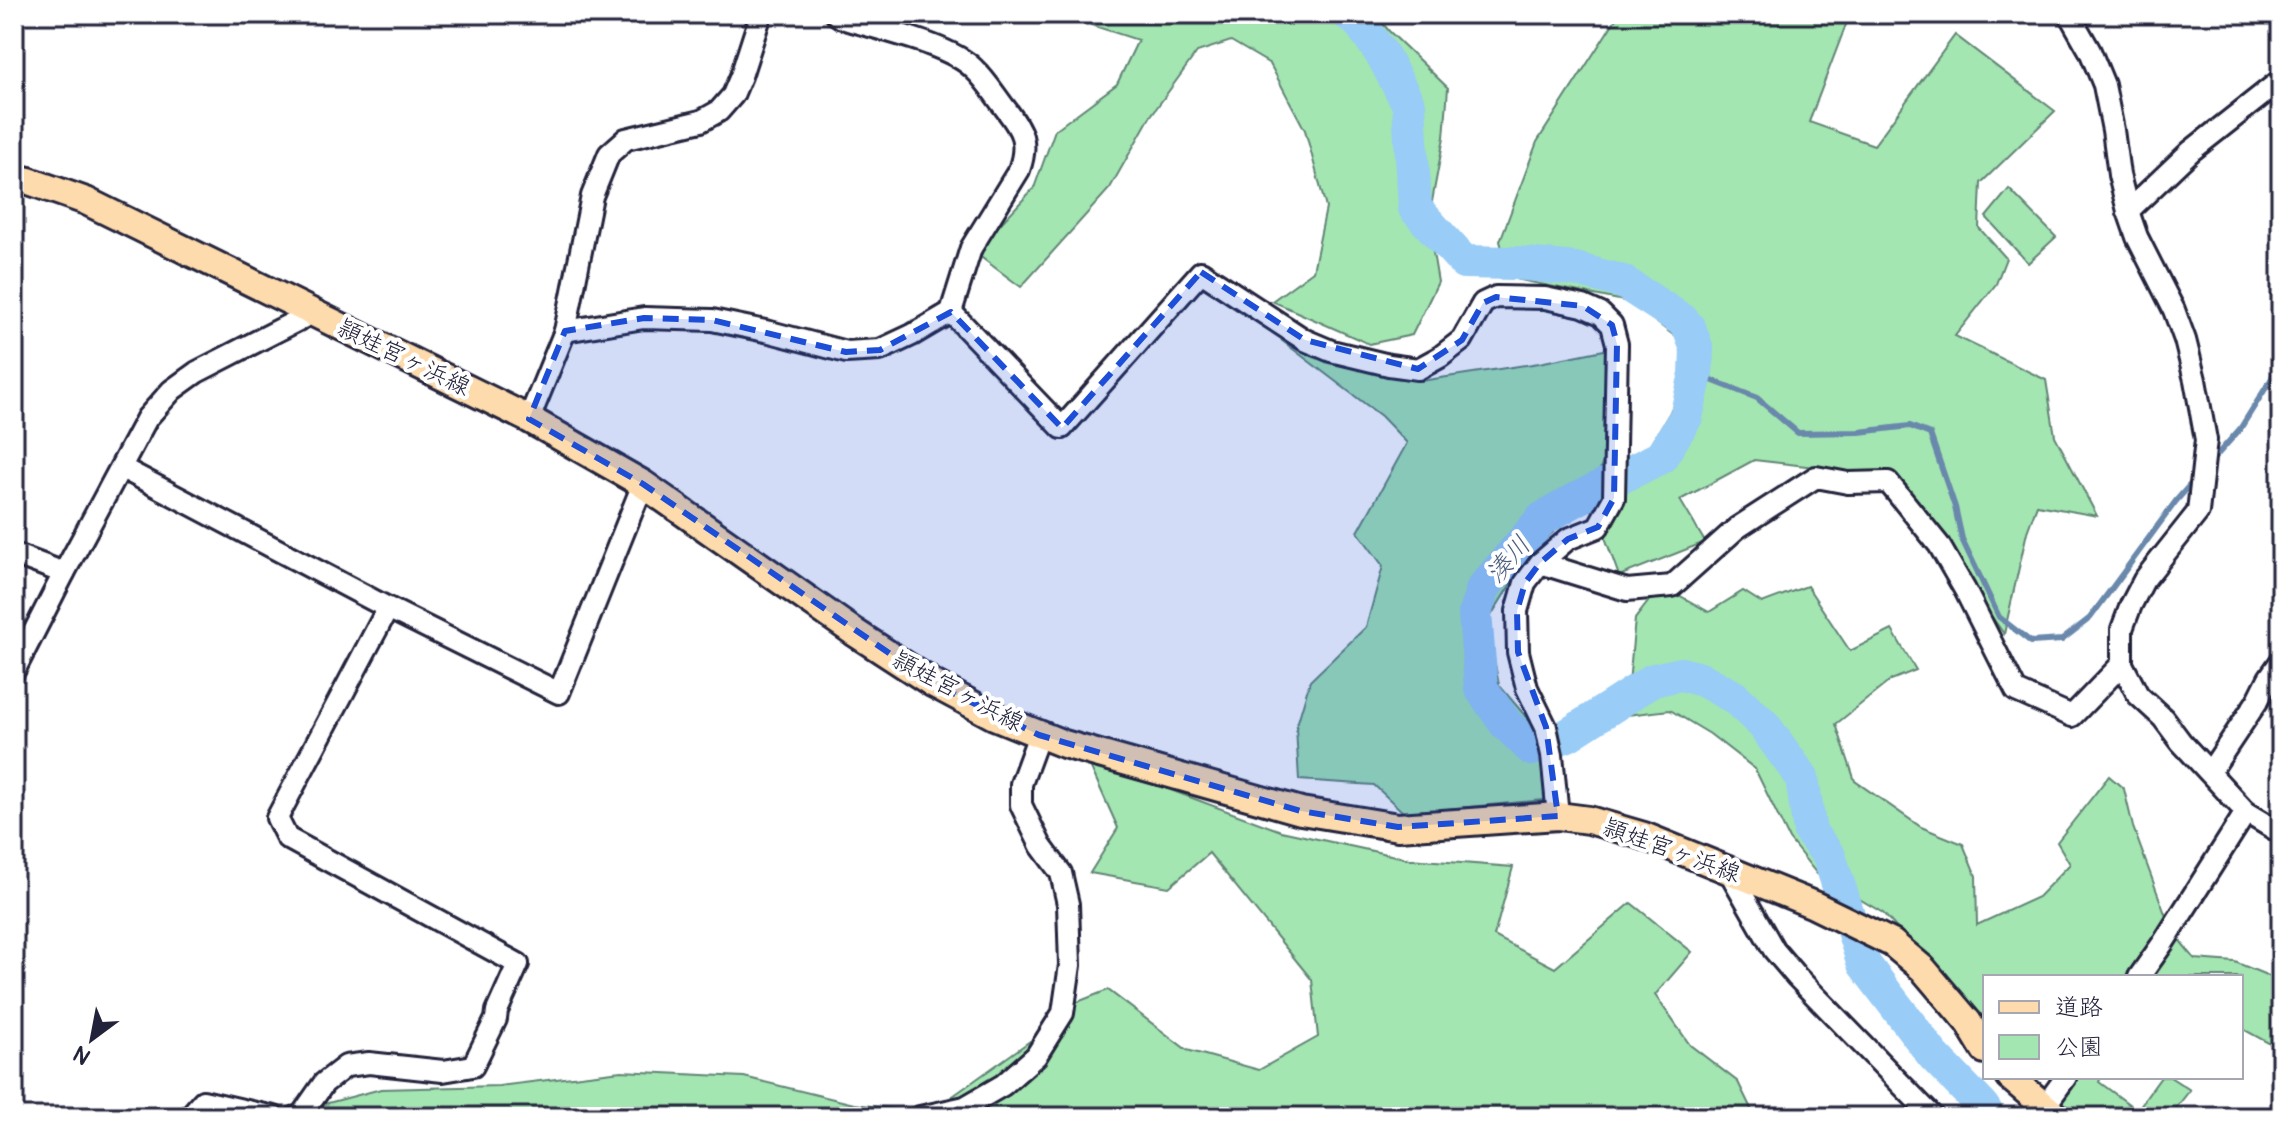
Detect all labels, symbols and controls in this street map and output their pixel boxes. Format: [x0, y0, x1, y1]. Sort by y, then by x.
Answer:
street label: 頴娃宮ヶ浜線 [333, 313, 475, 402]
water label: 湊川 [1480, 530, 1538, 590]
street label: 頴娃宮ヶ浜線 [887, 645, 1028, 738]
street label: 頴娃宮ヶ浜線 [1599, 812, 1744, 889]
legend [1983, 975, 2243, 1079]
text: 道路 [2055, 993, 2103, 1022]
north arrow [52, 999, 132, 1079]
text: 公園 [2055, 1033, 2103, 1062]
text: N [68, 1039, 96, 1071]

